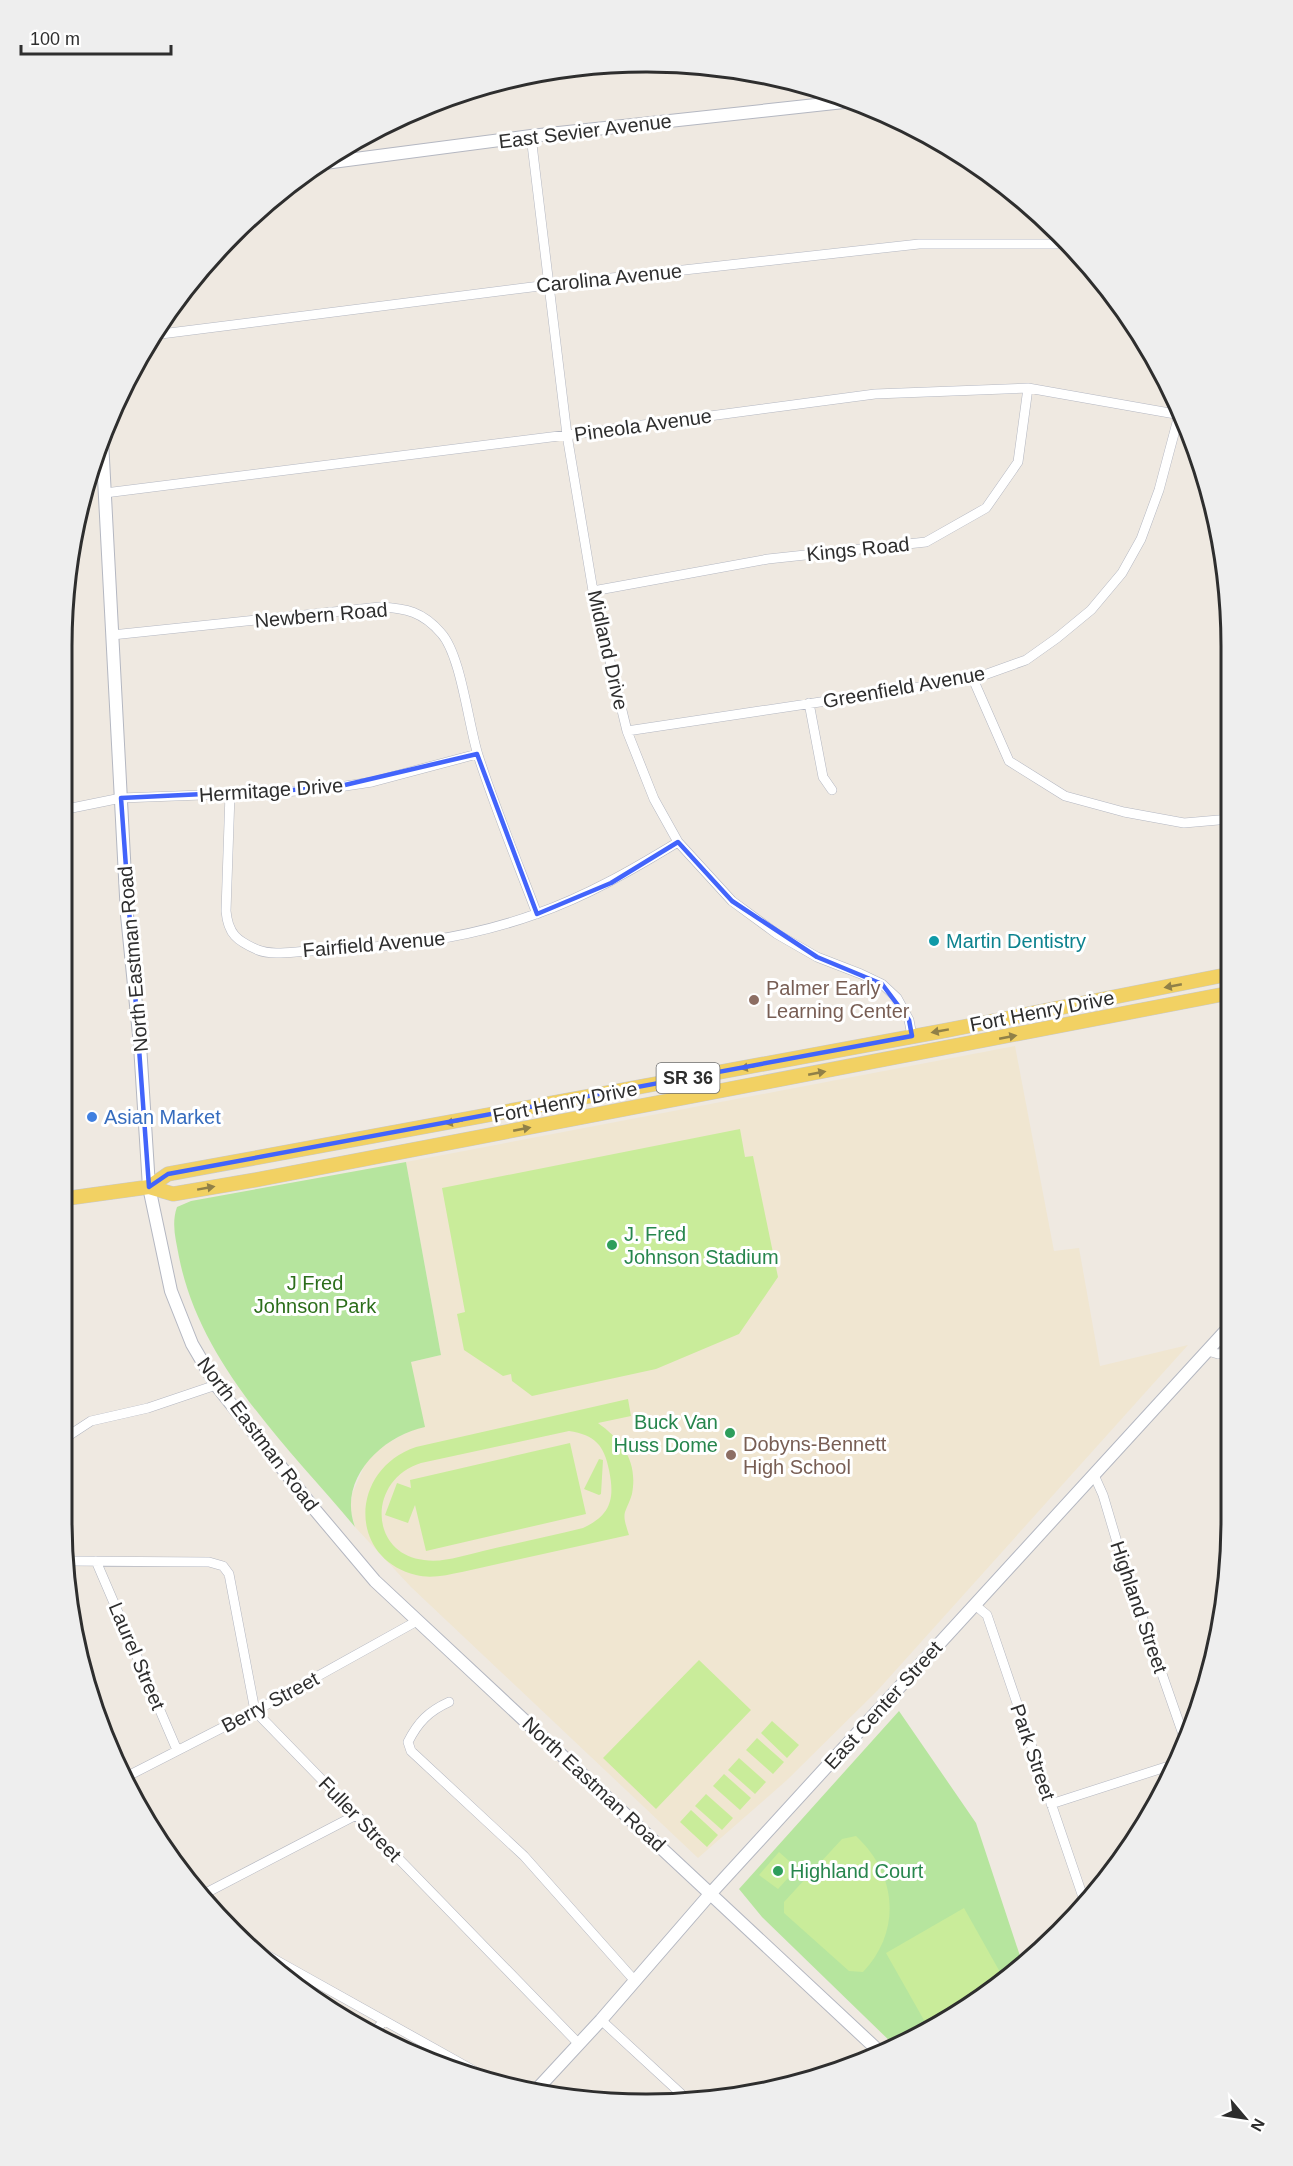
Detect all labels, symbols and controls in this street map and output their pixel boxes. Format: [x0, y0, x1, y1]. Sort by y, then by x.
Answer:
scale bar [21, 18, 171, 56]
text: 100 m [30, 29, 80, 49]
street label: East Sevier Avenue [497, 109, 673, 153]
street label: Carolina Avenue [535, 259, 683, 297]
street label: Pineola Avenue [573, 404, 713, 446]
street label: Kings Road [805, 533, 911, 565]
street label: Midland Drive [584, 588, 632, 712]
street label: Newbern Road [254, 598, 388, 632]
street label: Greenfield Avenue [821, 662, 987, 712]
street label: Hermitage Drive [198, 774, 344, 806]
street label: North Eastman Road [114, 865, 152, 1053]
street label: Fairfield Avenue [302, 927, 446, 961]
place label: Martin Dentistry [946, 930, 1086, 952]
marker: Martin Dentistry [927, 934, 941, 948]
place label: Palmer Early Learning Center [766, 977, 910, 1022]
one-way arrow [1163, 982, 1182, 991]
street label: Fort Henry Drive [968, 986, 1116, 1036]
marker: Palmer Early Learning Center [747, 993, 761, 1007]
one-way arrow [931, 1027, 950, 1036]
one-way arrow [999, 1032, 1018, 1041]
road number: SR 36 [656, 1063, 720, 1093]
one-way arrow [739, 1063, 758, 1072]
one-way arrow [807, 1068, 826, 1077]
street label: Fort Henry Drive [491, 1077, 639, 1127]
place label: Asian Market [104, 1106, 221, 1128]
marker: Asian Market [85, 1110, 99, 1124]
one-way arrow [444, 1118, 463, 1127]
one-way arrow [512, 1124, 531, 1133]
one-way arrow [197, 1184, 216, 1193]
place label: J. Fred Johnson Stadium [624, 1223, 779, 1268]
marker: J. Fred Johnson Stadium [605, 1238, 619, 1252]
park label: J Fred Johnson Park [254, 1272, 377, 1317]
street label: North Eastman Road [193, 1353, 323, 1515]
place label: Buck Van Huss Dome [614, 1411, 718, 1456]
marker: Buck Van Huss Dome [723, 1426, 737, 1440]
place label: Dobyns-Bennett High School [743, 1433, 887, 1478]
marker: Dobyns-Bennett High School [724, 1448, 738, 1462]
street label: Highland Street [1106, 1538, 1172, 1676]
street label: Laurel Street [105, 1599, 170, 1713]
street label: East Center Street [820, 1636, 947, 1773]
street label: Berry Street [218, 1667, 323, 1737]
street label: Park Street [1006, 1701, 1060, 1803]
street label: North Eastman Road [518, 1712, 670, 1856]
street label: Fuller Street [314, 1772, 406, 1866]
place label: Highland Court [790, 1860, 924, 1882]
marker: Highland Court [771, 1864, 785, 1878]
north arrow [1215, 2088, 1275, 2148]
text: N [1247, 2116, 1268, 2134]

